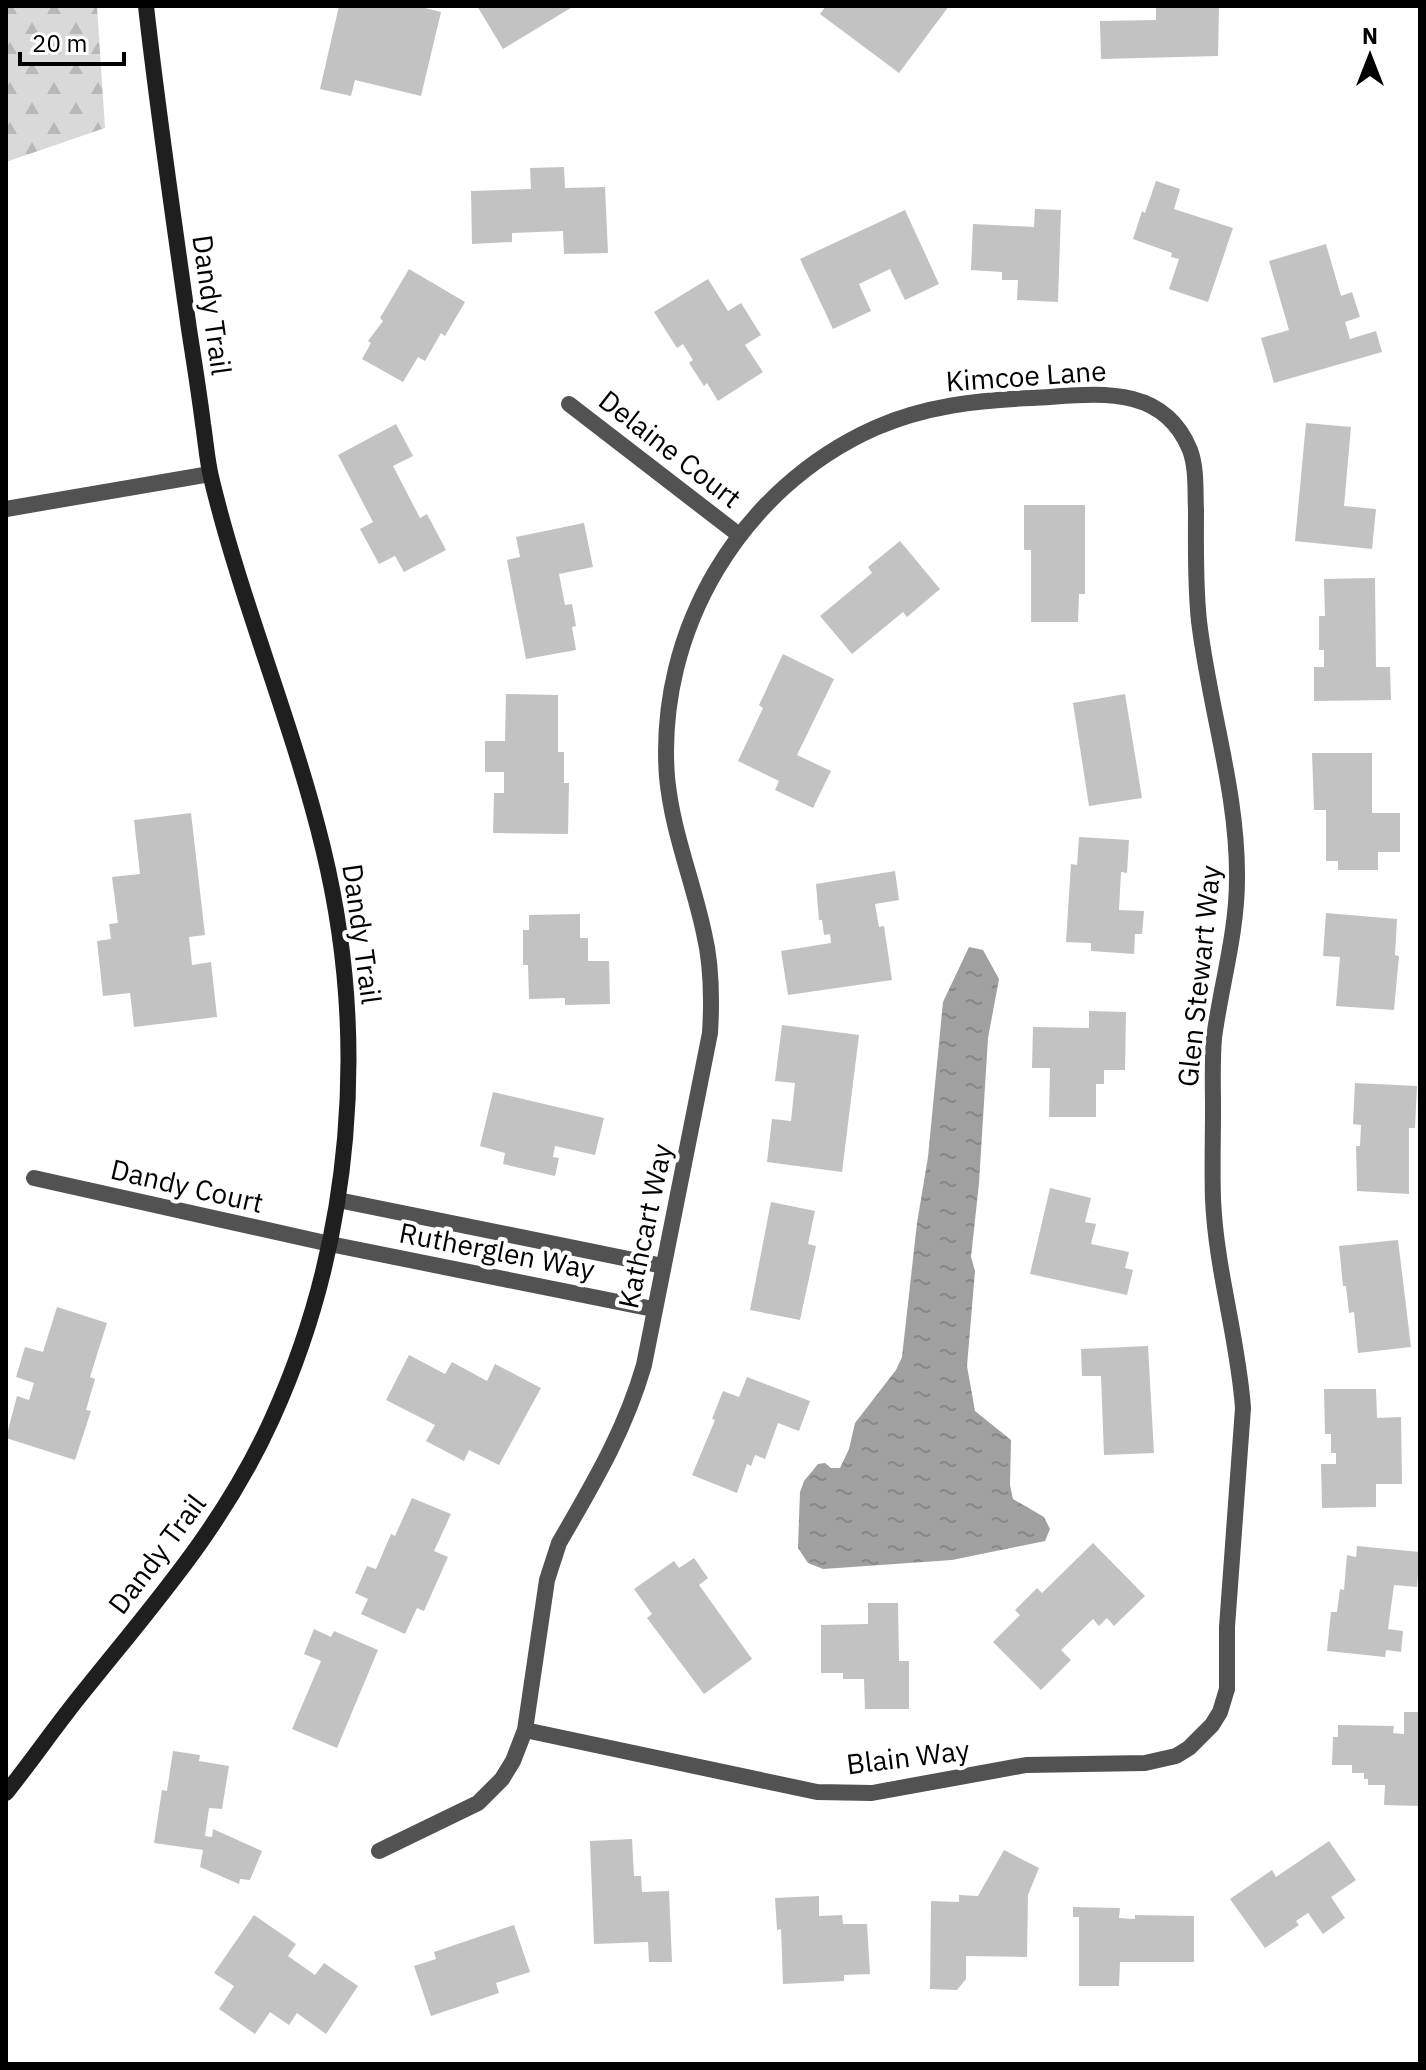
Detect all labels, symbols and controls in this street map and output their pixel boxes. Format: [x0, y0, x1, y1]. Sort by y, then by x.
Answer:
scale bar [20, 16, 124, 66]
north arrow [1330, 16, 1410, 96]
text: N [1362, 21, 1378, 50]
text: 20 m [32, 27, 87, 59]
street label: Dandy Trail [184, 233, 241, 377]
street label: Kimcoe Lane [944, 351, 1108, 400]
street label: Delaine Court [592, 381, 749, 516]
street label: Dandy Trail [334, 862, 391, 1006]
street label: Glen Stewart Way [1168, 863, 1229, 1089]
street label: Kathcart Way [609, 1140, 680, 1312]
street label: Dandy Court [107, 1150, 267, 1221]
street label: Rutherglen Way [396, 1213, 598, 1288]
street label: Dandy Trail [99, 1486, 214, 1621]
street label: Blain Way [844, 1731, 972, 1782]

